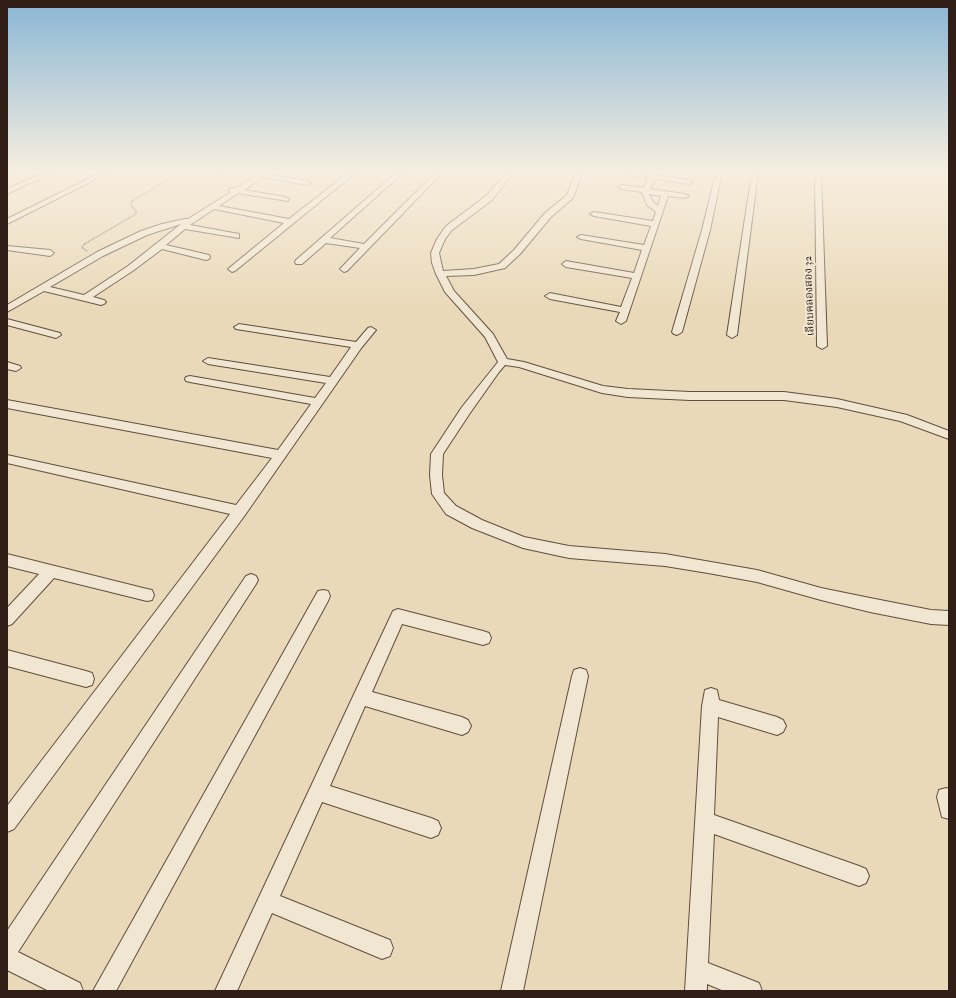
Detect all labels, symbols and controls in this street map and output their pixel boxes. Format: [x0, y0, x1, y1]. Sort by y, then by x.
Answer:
street label: เลียบคลองสอง 32 [802, 256, 818, 336]

